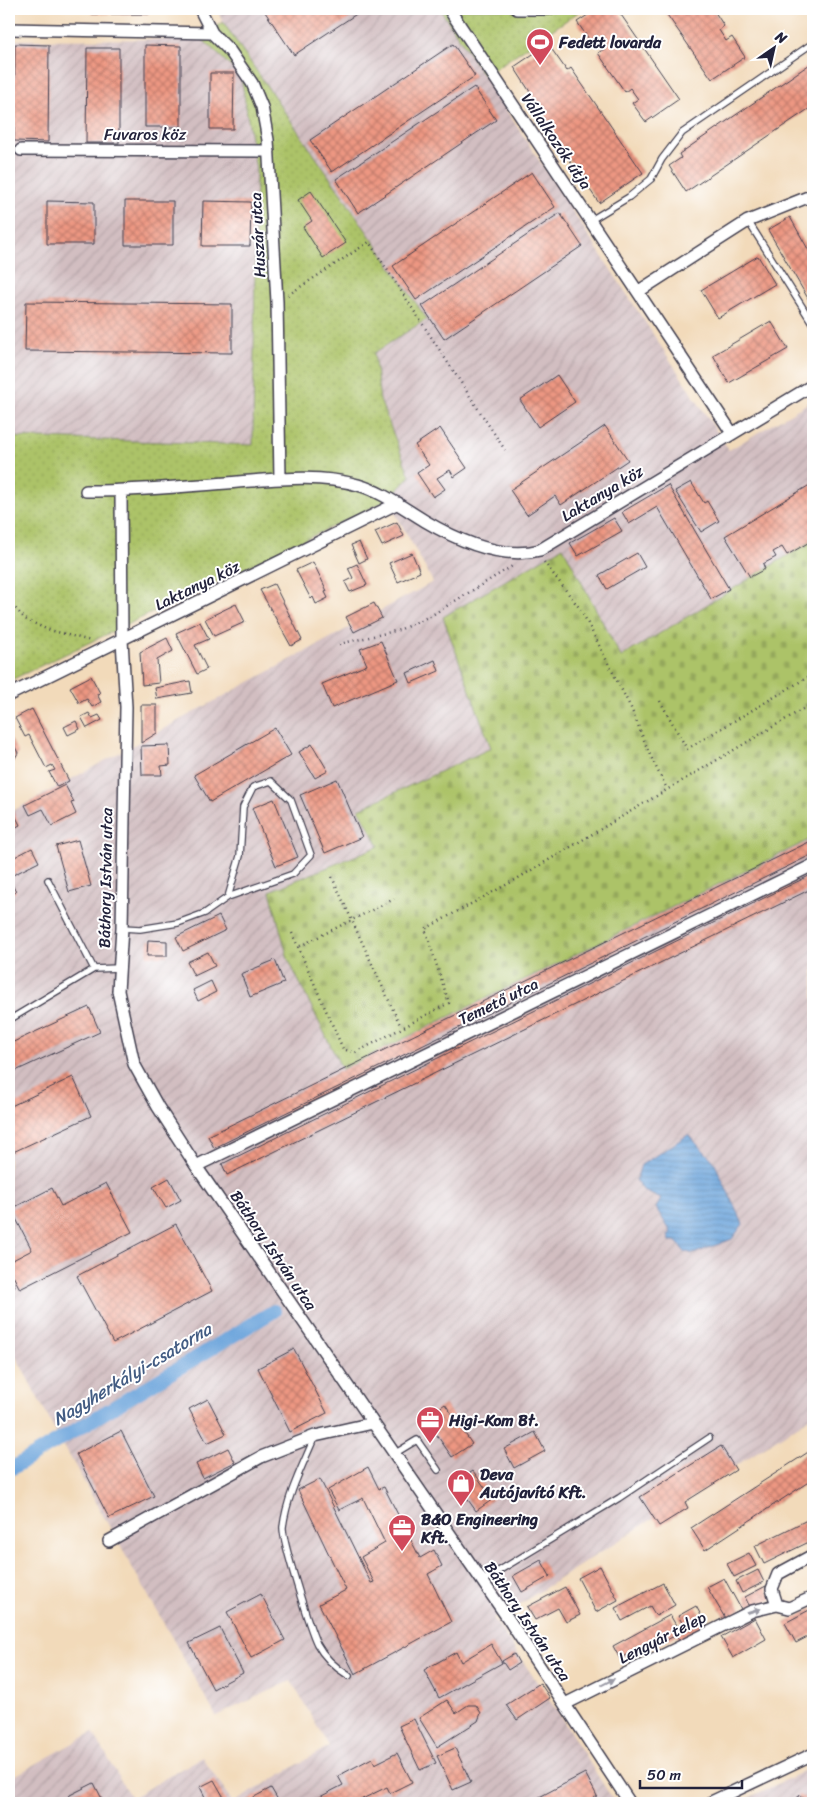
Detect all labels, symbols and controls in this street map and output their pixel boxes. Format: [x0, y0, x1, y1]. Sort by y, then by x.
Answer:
north arrow [750, 22, 800, 72]
text: N [769, 24, 792, 51]
sports icon: Fedett lovarda [525, 27, 555, 66]
place label: Fedett lovarda [558, 28, 662, 57]
street label: Vállalkozók útja [513, 87, 600, 196]
street label: Fuvaros köz [104, 120, 186, 149]
street label: Huszár utca [241, 192, 274, 278]
street label: Laktanya köz [555, 457, 650, 530]
street label: Laktanya köz [149, 552, 245, 619]
street label: Báthory István utca [90, 807, 121, 948]
street label: Temető utca [453, 969, 543, 1033]
street label: Báthory István utca [222, 1184, 325, 1317]
water label: Nagyherkályi-csatorna [46, 1313, 219, 1434]
office icon: Higi-Kom Bt. [415, 1405, 445, 1444]
place label: Higi-Kom Bt. [448, 1406, 539, 1435]
place label: Deva Autójavító Kft. [479, 1460, 587, 1507]
shop icon: Deva Autójavító Kft. [446, 1468, 476, 1507]
place label: B&O Engineering Kft. [420, 1505, 538, 1552]
office icon: B&O Engineering Kft. [387, 1513, 417, 1552]
street label: Báthory István utca [476, 1555, 579, 1688]
street label: Lengyár telep [613, 1603, 712, 1672]
one-way arrow [747, 1607, 762, 1615]
one-way arrow [601, 1678, 615, 1686]
scale bar [640, 1757, 742, 1789]
text: 50 m [647, 1762, 682, 1788]

